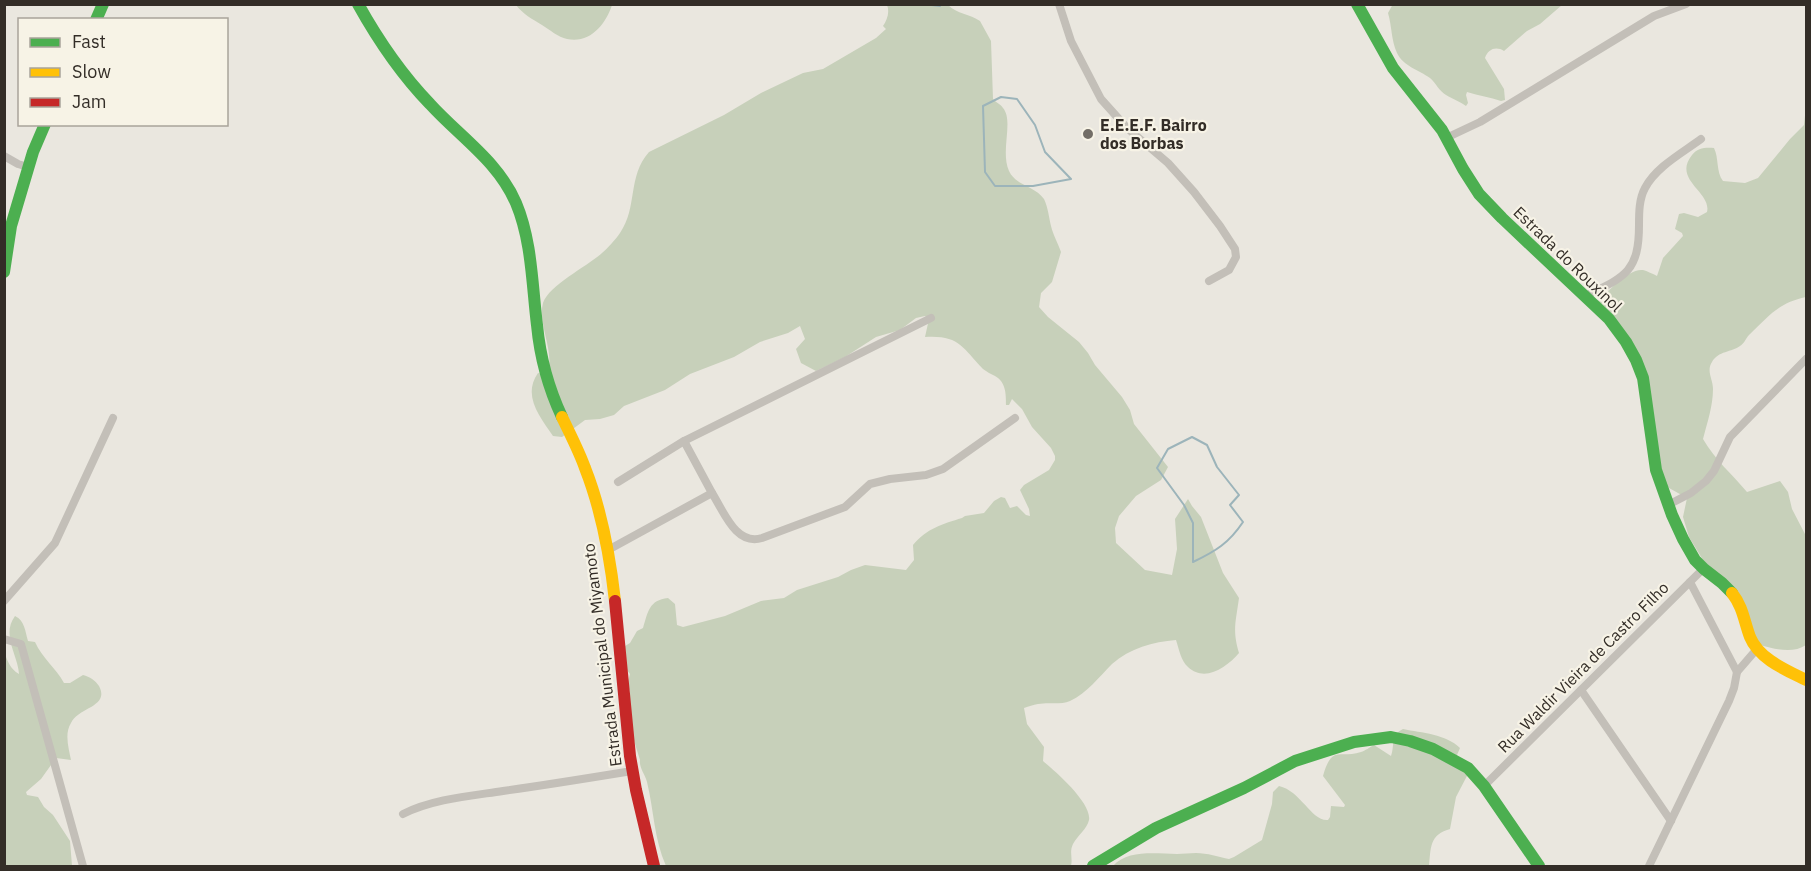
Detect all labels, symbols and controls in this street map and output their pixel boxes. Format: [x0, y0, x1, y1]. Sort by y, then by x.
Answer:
legend [18, 18, 228, 126]
text: Fast [72, 30, 106, 53]
text: Slow [72, 60, 111, 83]
text: Jam [72, 90, 107, 113]
place label: E.E.E.F. Bairro dos Borbas [1100, 115, 1207, 153]
marker: E.E.E.F. Bairro dos Borbas [1081, 127, 1095, 141]
street label: Estrada do Rouxinol [1510, 202, 1626, 316]
street label: Estrada Municipal do Miyamoto [578, 542, 626, 768]
street label: Rua Waldir Vieira de Castro Filho [1493, 577, 1673, 757]

